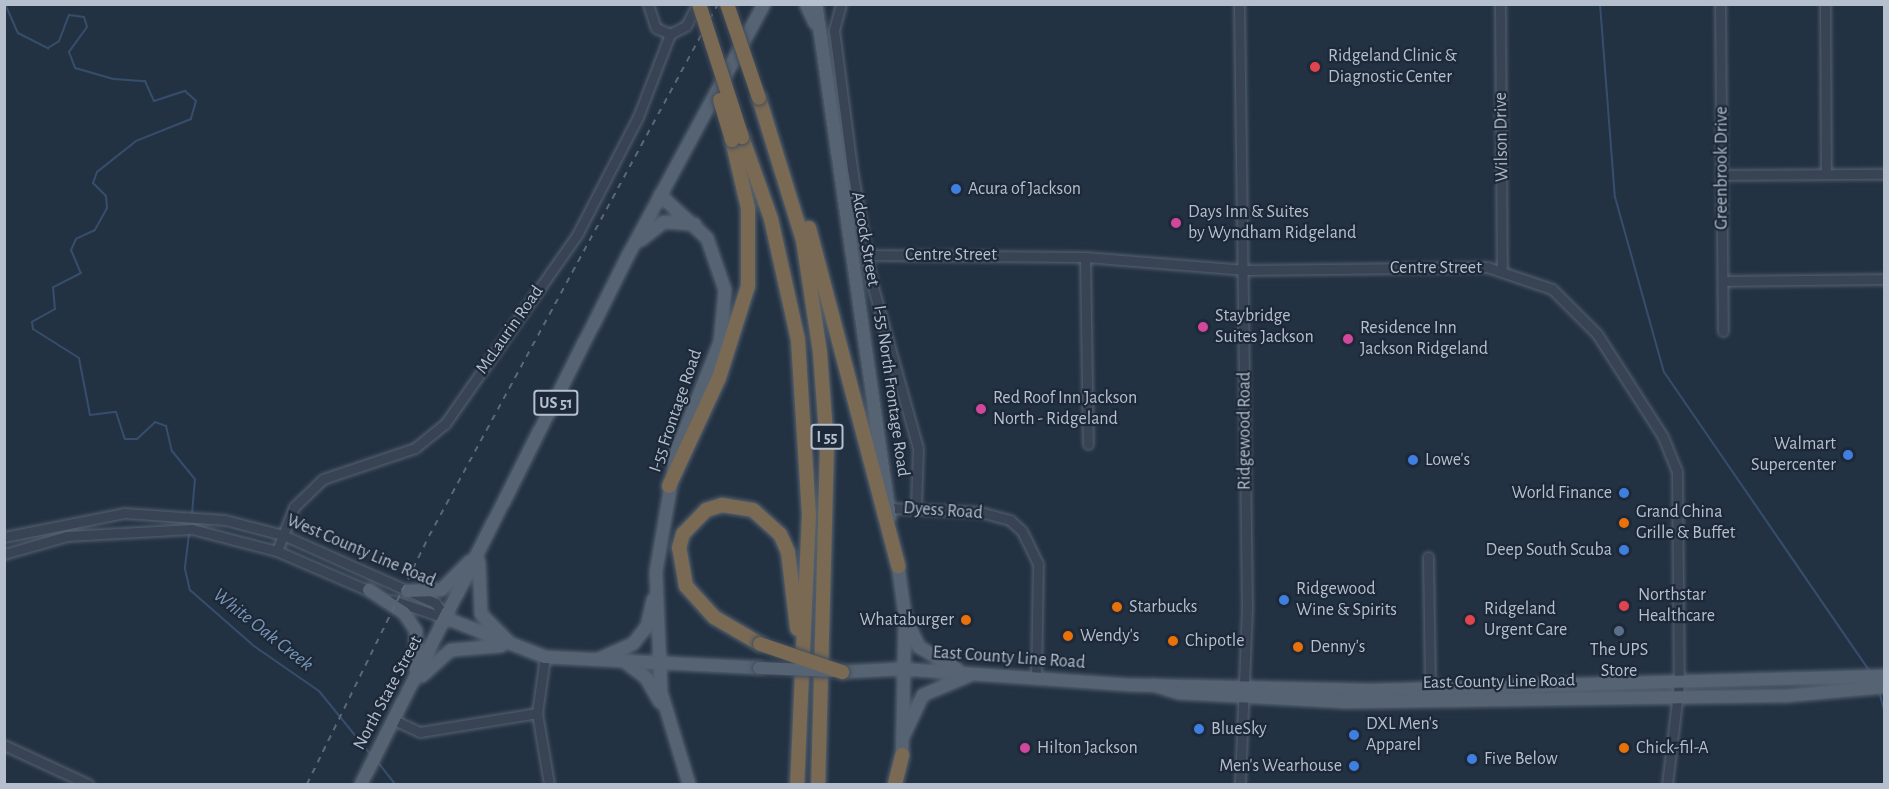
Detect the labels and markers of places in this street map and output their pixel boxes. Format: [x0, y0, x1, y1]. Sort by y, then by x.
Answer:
place label: Ridgeland Clinic & Diagnostic Center [1328, 46, 1457, 88]
marker: Ridgeland Clinic & Diagnostic Center [1306, 58, 1324, 76]
place label: Acura of Jackson [968, 178, 1081, 200]
marker: Acura of Jackson [949, 182, 963, 196]
place label: Days Inn & Suites by Wyndham Ridgeland [1188, 202, 1356, 244]
marker: Days Inn & Suites by Wyndham Ridgeland [1169, 216, 1183, 230]
place label: Staybridge Suites Jackson [1215, 306, 1314, 348]
place label: Residence Inn Jackson Ridgeland [1360, 318, 1488, 360]
marker: Staybridge Suites Jackson [1196, 320, 1210, 334]
marker: Residence Inn Jackson Ridgeland [1341, 332, 1355, 346]
place label: Red Roof Inn Jackson North - Ridgeland [993, 388, 1137, 430]
marker: Red Roof Inn Jackson North - Ridgeland [974, 402, 988, 416]
place label: Walmart Supercenter [1751, 434, 1836, 476]
marker: Walmart Supercenter [1841, 448, 1855, 462]
place label: Lowe's [1425, 449, 1470, 471]
marker: Lowe's [1406, 453, 1420, 467]
place label: World Finance [1511, 482, 1612, 504]
marker: World Finance [1617, 486, 1631, 500]
place label: Grand China Grille & Buffet [1636, 502, 1736, 544]
marker: Grand China Grille & Buffet [1617, 516, 1631, 530]
place label: Deep South Scuba [1486, 539, 1612, 561]
marker: Deep South Scuba [1617, 543, 1631, 557]
place label: Ridgewood Wine & Spirits [1296, 579, 1397, 622]
place label: Northstar Healthcare [1638, 585, 1715, 628]
marker: Ridgewood Wine & Spirits [1277, 593, 1291, 607]
place label: Starbucks [1129, 596, 1197, 618]
marker: Northstar Healthcare [1615, 597, 1633, 615]
place label: Ridgeland Urgent Care [1484, 599, 1567, 642]
marker: Starbucks [1110, 600, 1124, 614]
place label: Whataburger [859, 609, 954, 631]
marker: Ridgeland Urgent Care [1461, 611, 1479, 629]
marker: Whataburger [959, 613, 973, 627]
marker: The UPS Store [1612, 624, 1626, 638]
place label: Wendy's [1080, 625, 1140, 647]
marker: Wendy's [1061, 629, 1075, 643]
place label: Chipotle [1185, 630, 1245, 652]
marker: Chipotle [1166, 634, 1180, 648]
place label: Denny's [1310, 636, 1365, 658]
marker: Denny's [1291, 640, 1305, 654]
place label: The UPS Store [1590, 640, 1648, 682]
place label: DXL Men's Apparel [1366, 714, 1438, 756]
place label: BlueSky [1211, 718, 1267, 740]
marker: BlueSky [1192, 722, 1206, 736]
marker: DXL Men's Apparel [1347, 728, 1361, 742]
place label: Hilton Jackson [1037, 737, 1138, 759]
place label: Chick-fil-A [1636, 737, 1709, 759]
marker: Hilton Jackson [1018, 741, 1032, 755]
marker: Chick-fil-A [1617, 741, 1631, 755]
place label: Five Below [1484, 748, 1558, 770]
marker: Five Below [1465, 752, 1479, 766]
place label: Men's Wearhouse [1219, 755, 1342, 777]
marker: Men's Wearhouse [1347, 759, 1361, 773]

